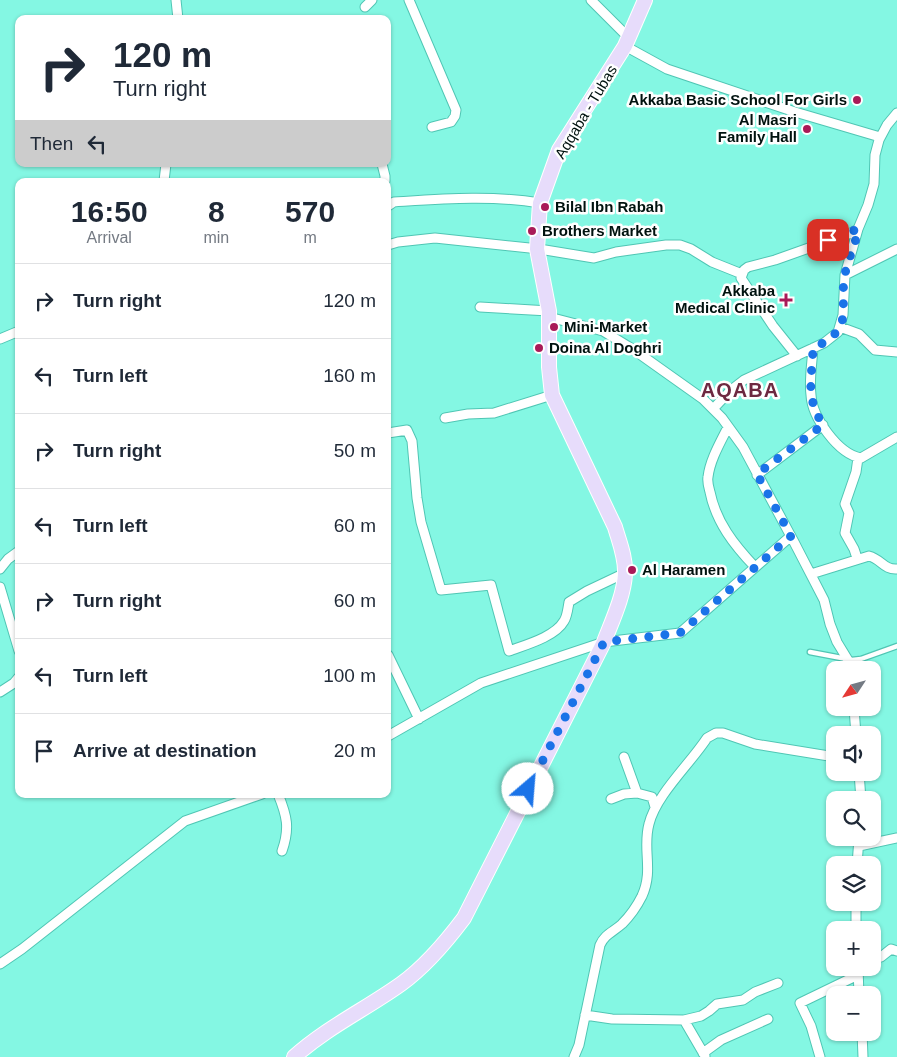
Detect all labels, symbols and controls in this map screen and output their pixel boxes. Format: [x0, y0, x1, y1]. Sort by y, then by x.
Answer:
icon: right [30, 35, 95, 100]
text: 120 m [113, 35, 212, 74]
street label: Aqqaba - Tubas [551, 62, 620, 162]
text: Turn right [113, 76, 206, 101]
place label: Akkaba Basic School For Girls [629, 91, 847, 108]
marker: Akkaba Basic School For Girls [851, 94, 863, 106]
place label: Al Masri Family Hall [718, 111, 797, 145]
marker: Al Masri Family Hall [801, 123, 813, 135]
icon: left [83, 130, 111, 158]
text: Then [30, 133, 73, 154]
text: 16:50 [71, 195, 148, 228]
text: 8 [208, 195, 225, 228]
text: 570 [285, 195, 335, 228]
place label: Bilal Ibn Rabah [555, 198, 663, 215]
marker: Bilal Ibn Rabah [539, 201, 551, 213]
pin [807, 219, 849, 261]
place label: Brothers Market [542, 222, 657, 239]
marker: Brothers Market [526, 225, 538, 237]
icon: arrive [814, 226, 842, 254]
text: Arrival [87, 229, 132, 246]
text: min [203, 229, 229, 246]
text: m [303, 229, 317, 246]
place label: Akkaba Medical Clinic [675, 282, 776, 316]
icon: right [30, 287, 58, 315]
text: Turn right [73, 290, 161, 311]
text: 120 m [323, 290, 376, 311]
marker: Akkaba Medical Clinic [779, 293, 793, 307]
place label: Mini-Market [564, 318, 647, 335]
marker: Mini-Market [548, 321, 560, 333]
place label: Doina Al Doghri [549, 339, 662, 356]
marker: Doina Al Doghri [533, 342, 545, 354]
icon: left [30, 362, 58, 390]
text: Turn left [73, 365, 148, 386]
text: 160 m [323, 365, 376, 386]
district label: AQABA [701, 379, 779, 401]
icon: right [30, 437, 58, 465]
text: Turn right [73, 440, 161, 461]
text: 50 m [334, 440, 376, 461]
icon: left [30, 512, 58, 540]
text: Turn left [73, 515, 148, 536]
text: 60 m [334, 515, 376, 536]
place label: Al Haramen [642, 561, 725, 578]
marker: Al Haramen [626, 564, 638, 576]
icon: right [30, 587, 58, 615]
text: Turn right [73, 590, 161, 611]
text: 60 m [334, 590, 376, 611]
north arrow [826, 661, 881, 716]
map controls [826, 661, 881, 1041]
icon: left [30, 662, 58, 690]
text: Turn left [73, 665, 148, 686]
text: 100 m [323, 665, 376, 686]
button: sound [826, 726, 881, 781]
icon: arrive [30, 737, 58, 765]
text: Arrive at destination [73, 740, 257, 761]
text: 20 m [334, 740, 376, 761]
position arrow [501, 762, 553, 814]
button: search [826, 791, 881, 846]
button: layers [826, 856, 881, 911]
button: + [826, 921, 881, 976]
button: − [826, 986, 881, 1041]

